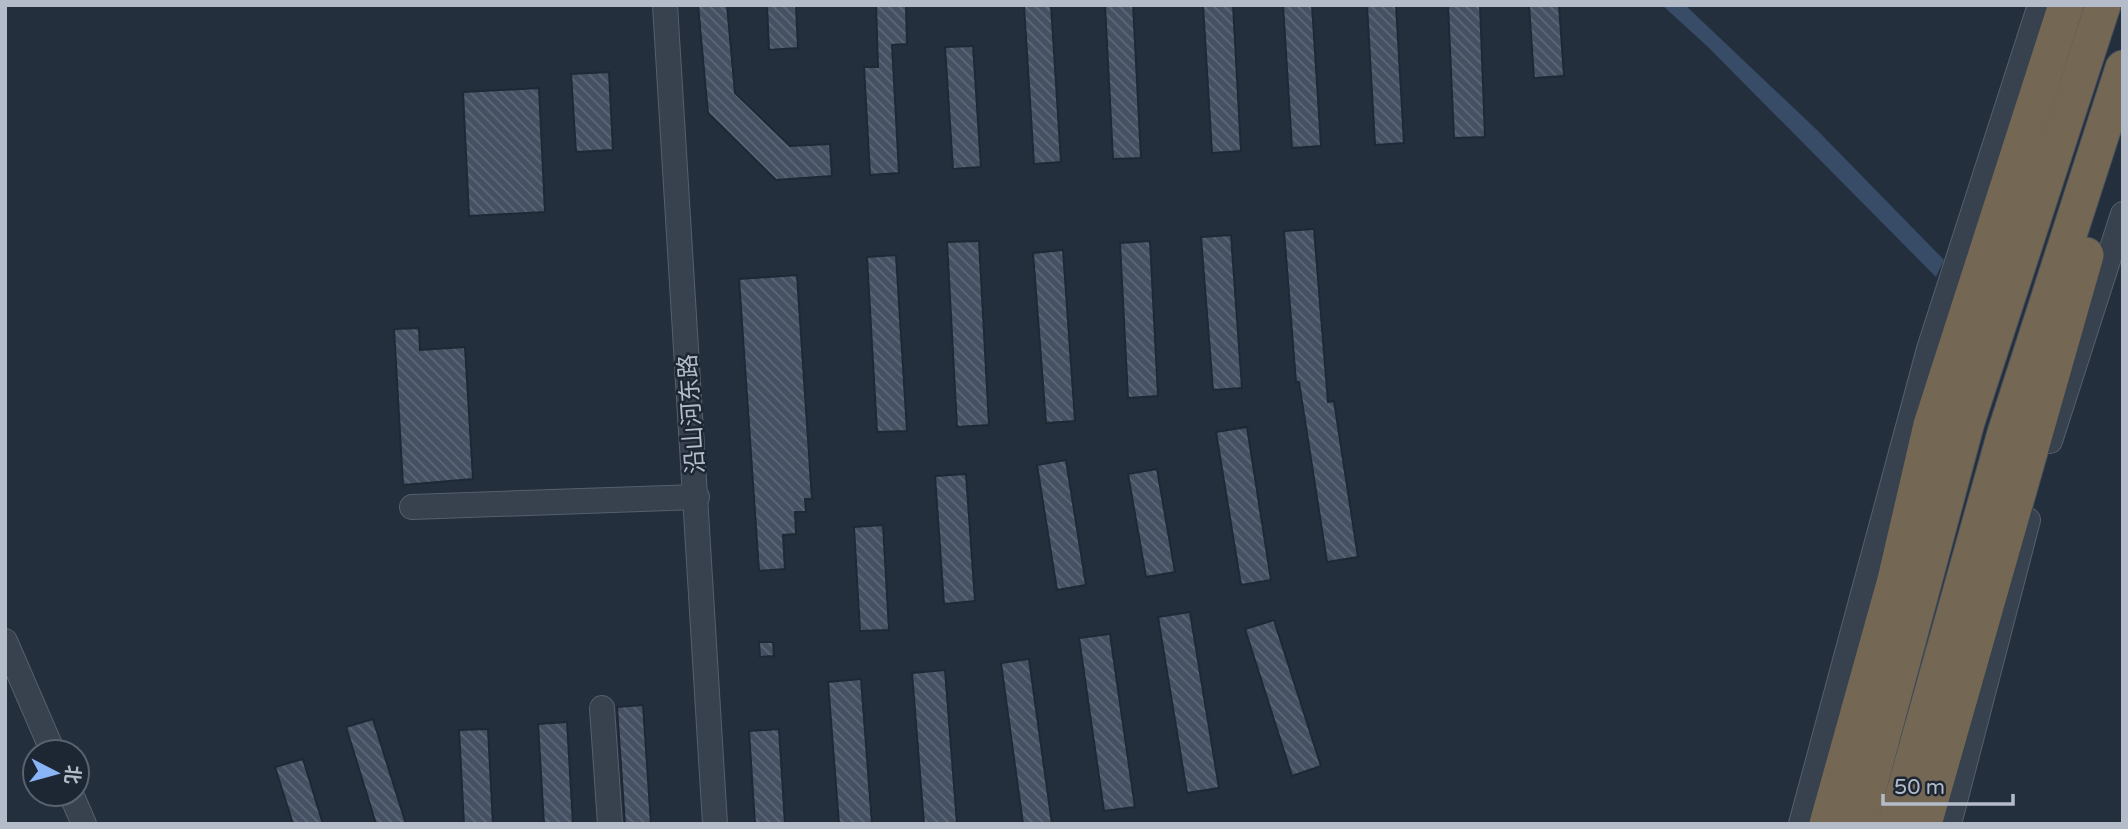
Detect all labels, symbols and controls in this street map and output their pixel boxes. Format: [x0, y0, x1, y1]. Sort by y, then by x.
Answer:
street label: 沿山河东路 [673, 353, 711, 475]
north arrow [21, 738, 91, 808]
scale bar [1883, 762, 2012, 806]
text: 北 [60, 764, 84, 785]
text: 50 m [1894, 775, 1945, 800]

